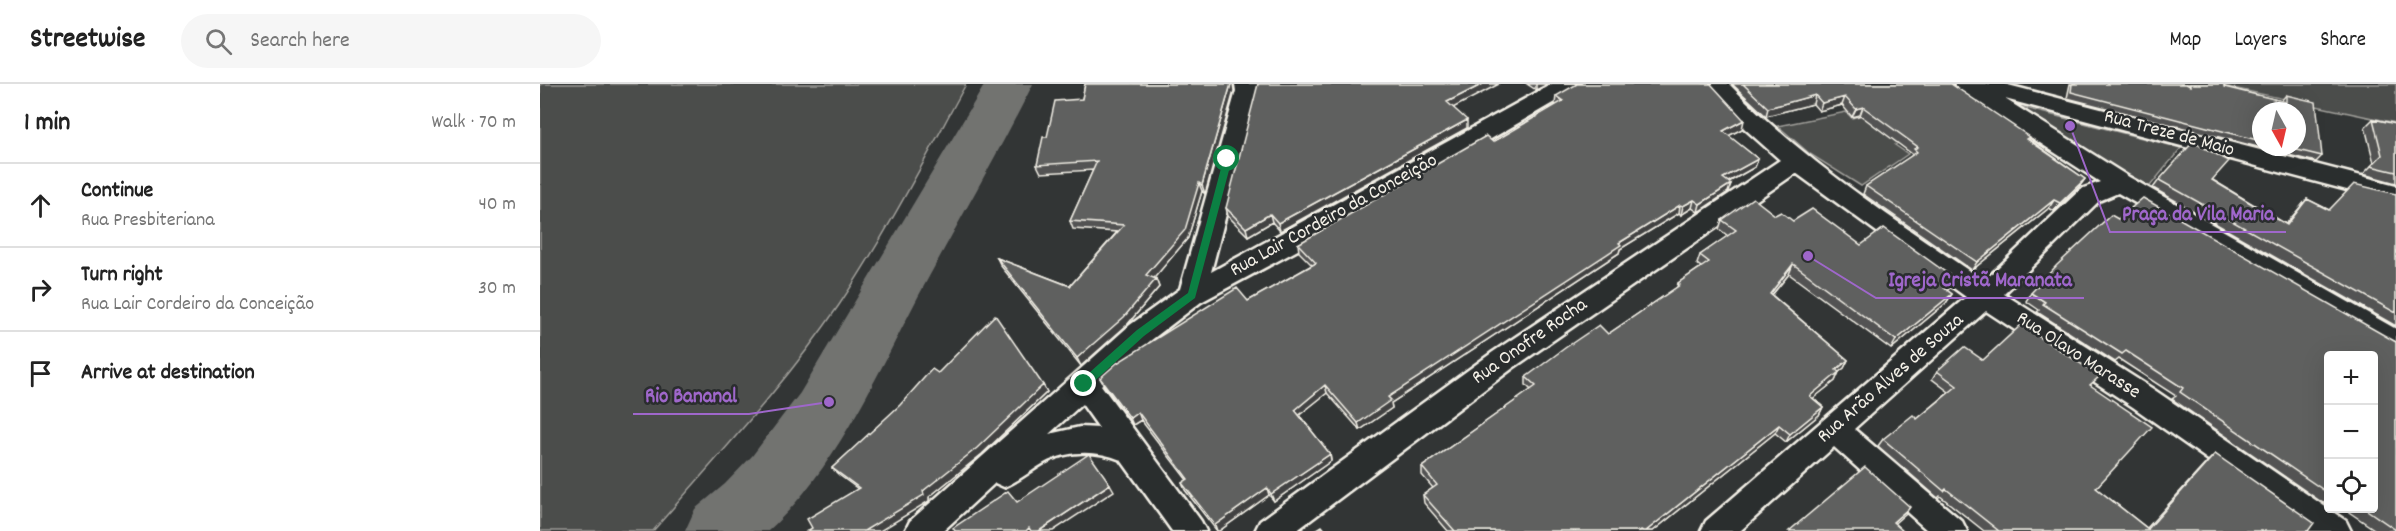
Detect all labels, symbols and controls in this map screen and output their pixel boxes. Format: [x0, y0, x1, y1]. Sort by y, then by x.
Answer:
search box [181, 14, 601, 68]
text: Streetwise [30, 21, 145, 61]
icon: search [202, 25, 235, 58]
text: Search here [250, 26, 350, 57]
text: Map [2170, 26, 2201, 56]
text: Layers [2234, 26, 2287, 56]
text: Share [2320, 26, 2366, 56]
north arrow [2252, 102, 2306, 156]
street label: Rua Treze de Maio [2101, 103, 2237, 165]
text: 1 min [24, 105, 70, 142]
text: Walk · 70 m [432, 109, 516, 137]
route start [1213, 145, 1239, 171]
street label: Rua Lair Cordeiro da Conceição [1225, 147, 1443, 285]
text: Continue [81, 176, 153, 207]
icon: ahead [24, 189, 57, 222]
text: 40 m [478, 191, 516, 219]
callout: Praça da Vila Maria [2110, 193, 2286, 232]
text: Praça da Vila Maria [2122, 201, 2275, 231]
text: Rua Presbiteriana [81, 207, 215, 235]
callout: Igreja Cristã Maranata [1876, 259, 2084, 298]
text: Turn right [81, 260, 163, 291]
text: Igreja Cristã Maranata [1888, 267, 2073, 297]
icon: right [24, 273, 57, 306]
text: 30 m [478, 275, 516, 303]
text: Rua Lair Cordeiro da Conceição [81, 291, 314, 319]
street label: Rua Onofre Rocha [1467, 291, 1594, 392]
street label: Rua Olavo Marasse [2010, 305, 2146, 407]
street label: Rua Arão Alves de Souza [1812, 307, 1971, 451]
map controls [2324, 351, 2378, 513]
button: + [2324, 351, 2378, 405]
icon: arrive [24, 357, 57, 390]
text: Arrive at destination [81, 358, 255, 389]
route end [1070, 370, 1096, 396]
callout: Rio Bananal [633, 375, 749, 414]
text: Rio Bananal [645, 383, 738, 413]
button: − [2324, 405, 2378, 459]
button: locate [2324, 459, 2378, 513]

